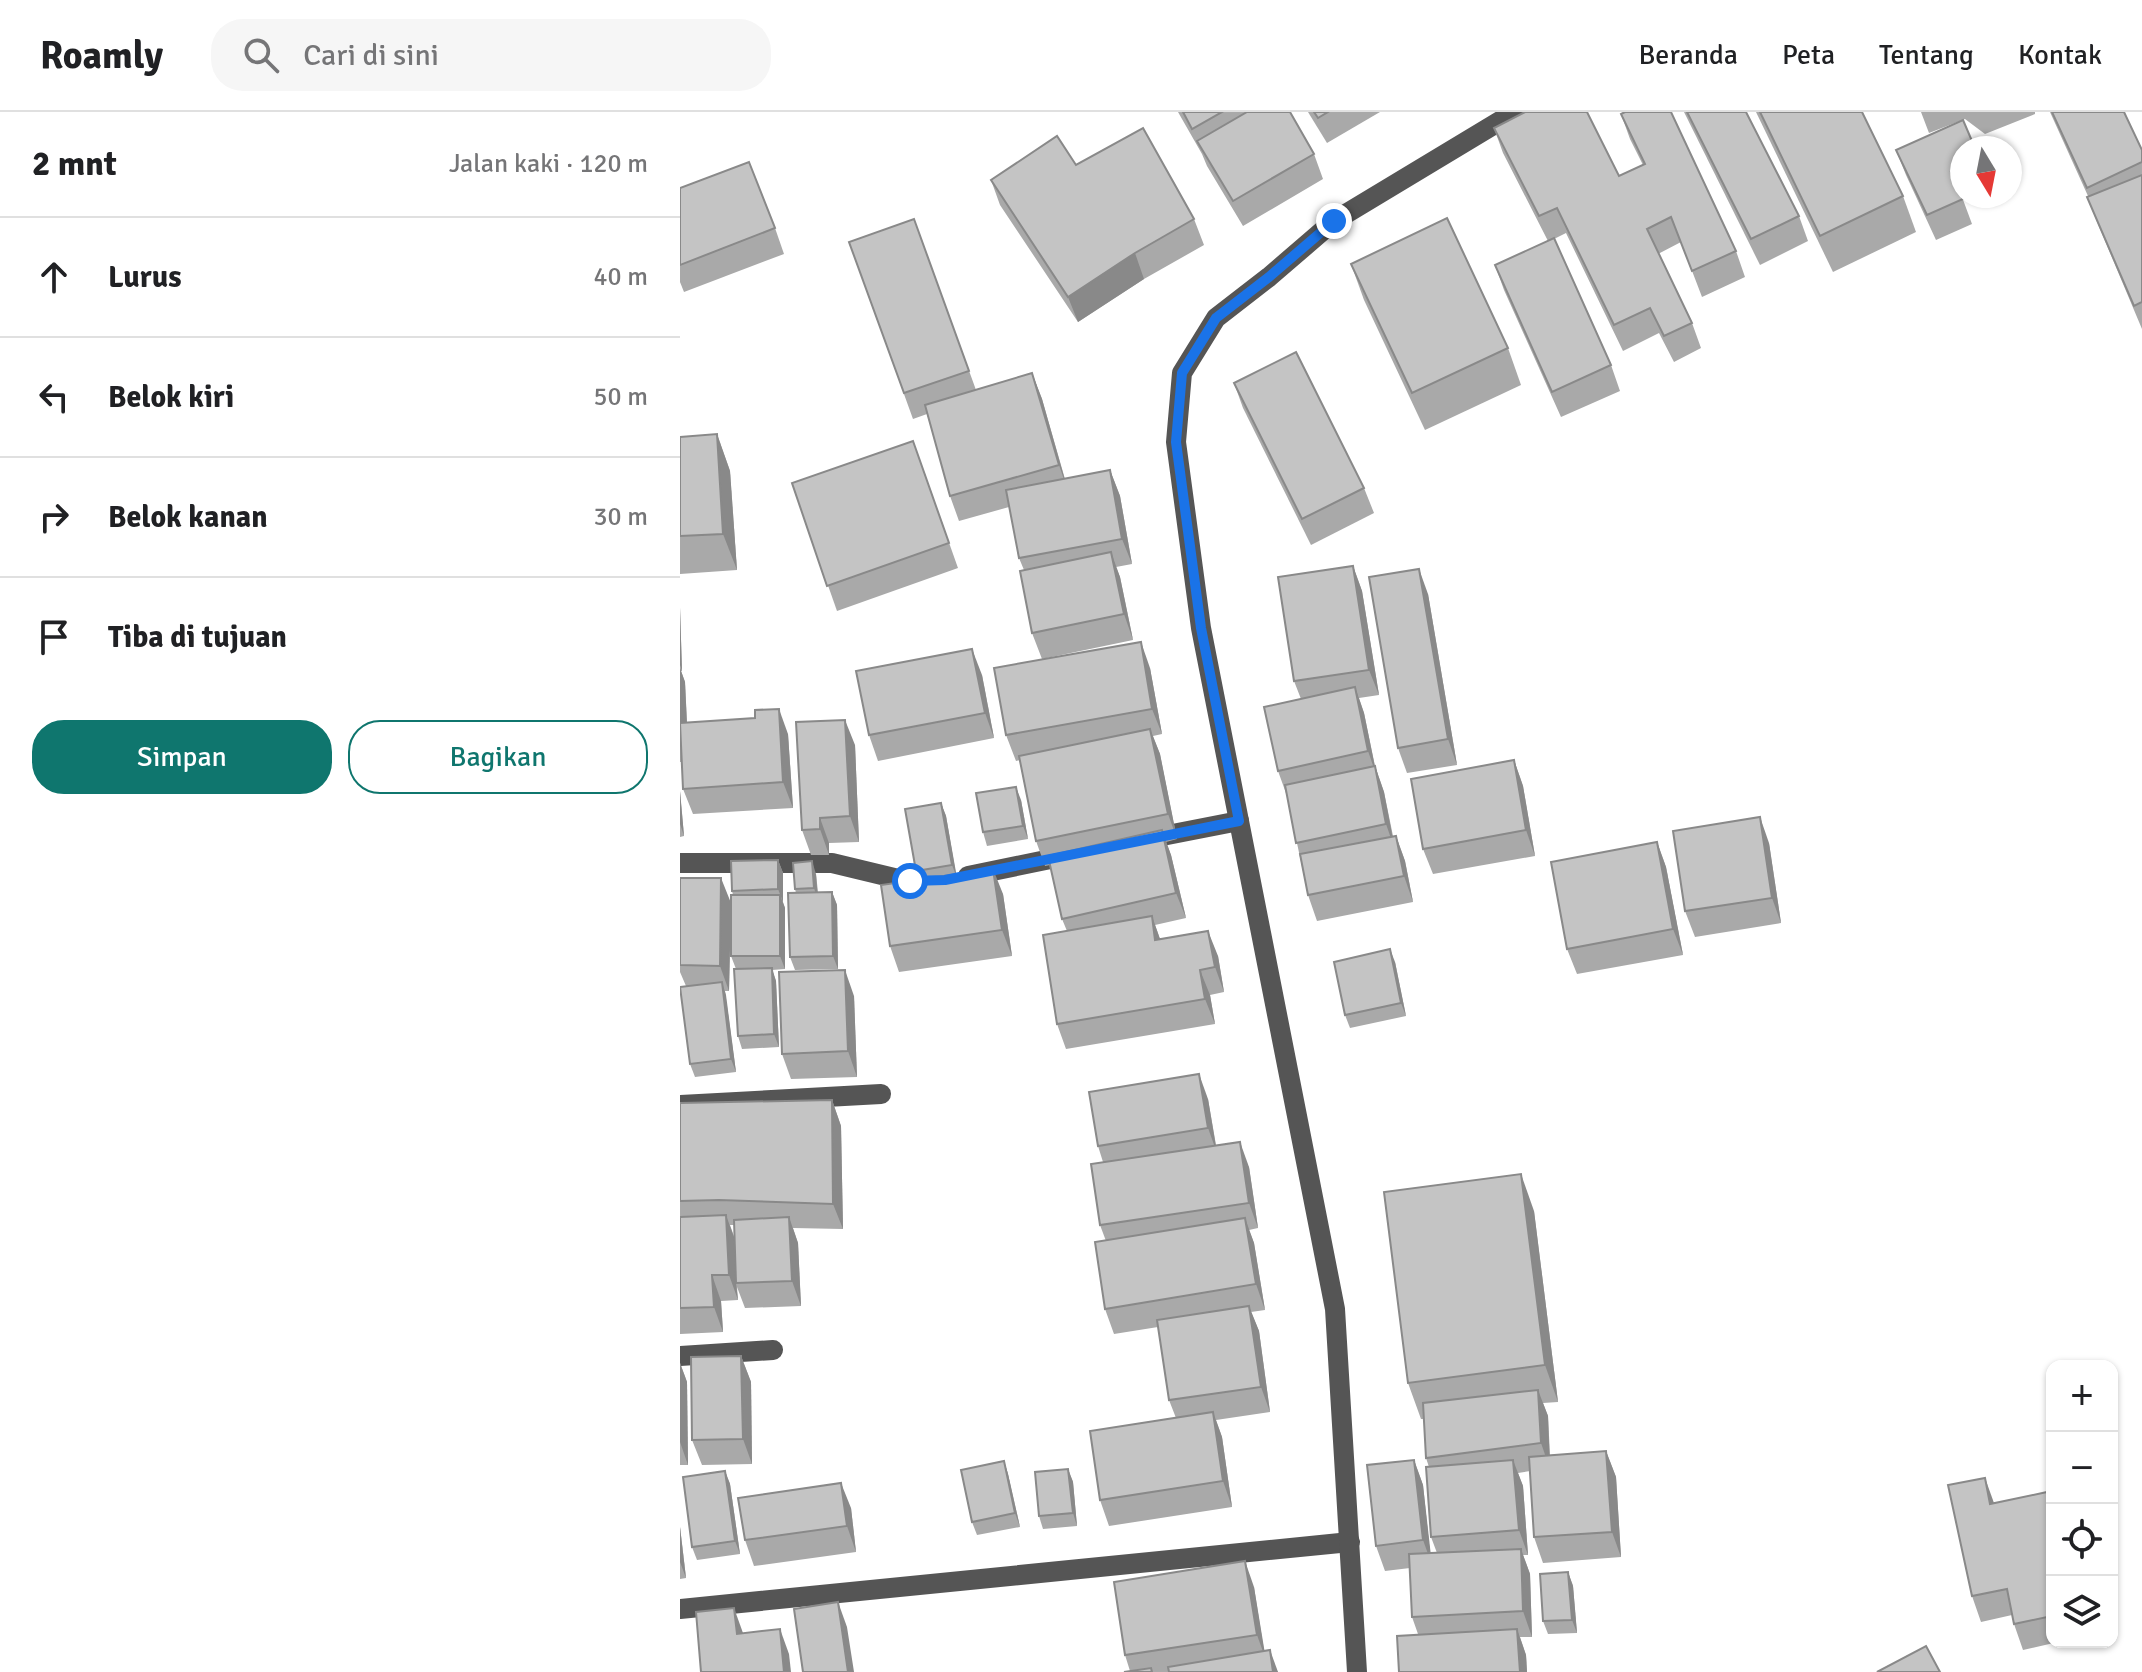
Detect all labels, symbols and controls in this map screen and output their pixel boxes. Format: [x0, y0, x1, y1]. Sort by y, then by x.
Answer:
search box [211, 19, 771, 91]
text: Roamly [40, 32, 163, 79]
icon: search [239, 33, 283, 77]
text: Cari di sini [303, 37, 439, 74]
text: Beranda [1638, 38, 1738, 72]
text: Peta [1782, 38, 1835, 72]
text: Tentang [1879, 38, 1974, 72]
text: Kontak [2018, 38, 2102, 72]
north arrow [1950, 136, 2022, 208]
text: 2 mnt [32, 143, 117, 185]
text: Jalan kaki · 120 m [449, 148, 648, 180]
route end [1316, 203, 1352, 239]
icon: ahead [32, 255, 76, 299]
text: Lurus [108, 259, 182, 296]
text: 40 m [593, 261, 648, 293]
icon: left [32, 375, 76, 419]
text: Belok kiri [108, 379, 234, 416]
text: 50 m [593, 381, 648, 413]
icon: right [32, 495, 76, 539]
text: Belok kanan [108, 499, 268, 536]
text: 30 m [593, 501, 648, 533]
icon: arrive [32, 615, 76, 659]
text: Tiba di tujuan [108, 619, 287, 656]
button: Simpan [32, 720, 332, 794]
button: Bagikan [348, 720, 648, 794]
route start [892, 863, 928, 899]
map controls [2046, 1360, 2118, 1648]
button: + [2046, 1360, 2118, 1432]
button: − [2046, 1432, 2118, 1504]
button: locate [2046, 1504, 2118, 1576]
button: layers [2046, 1576, 2118, 1648]

